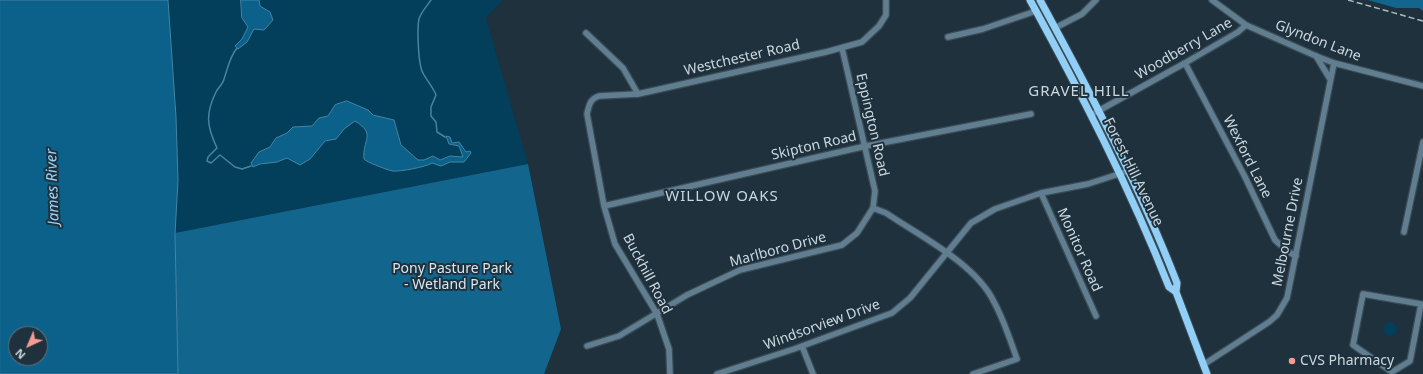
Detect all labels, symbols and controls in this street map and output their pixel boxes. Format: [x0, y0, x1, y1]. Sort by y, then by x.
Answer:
street label: Woodberry Lane [1133, 15, 1235, 83]
street label: Glyndon Lane [1273, 17, 1363, 65]
street label: Westchester Road [682, 37, 802, 79]
street label: Eppington Road [852, 72, 892, 178]
district label: GRAVEL HILL [1028, 83, 1130, 101]
street label: Wexford Lane [1219, 113, 1275, 201]
street label: Forest Hill Avenue [1099, 115, 1167, 229]
street label: Skipton Road [770, 128, 858, 164]
water label: James River [43, 148, 63, 226]
street label: Melbourne Drive [1269, 176, 1307, 288]
district label: WILLOW OAKS [665, 188, 779, 206]
street label: Monitor Road [1053, 205, 1105, 295]
street label: Marlboro Drive [728, 229, 828, 271]
street label: Buckhill Road [619, 231, 675, 317]
park label: Pony Pasture Park - Wetland Park [392, 261, 512, 294]
street label: Windsorview Drive [762, 296, 882, 354]
north arrow [8, 326, 48, 366]
text: N [12, 346, 28, 363]
place label: CVS Pharmacy [1300, 353, 1394, 369]
marker: CVS Pharmacy [1287, 356, 1297, 366]

